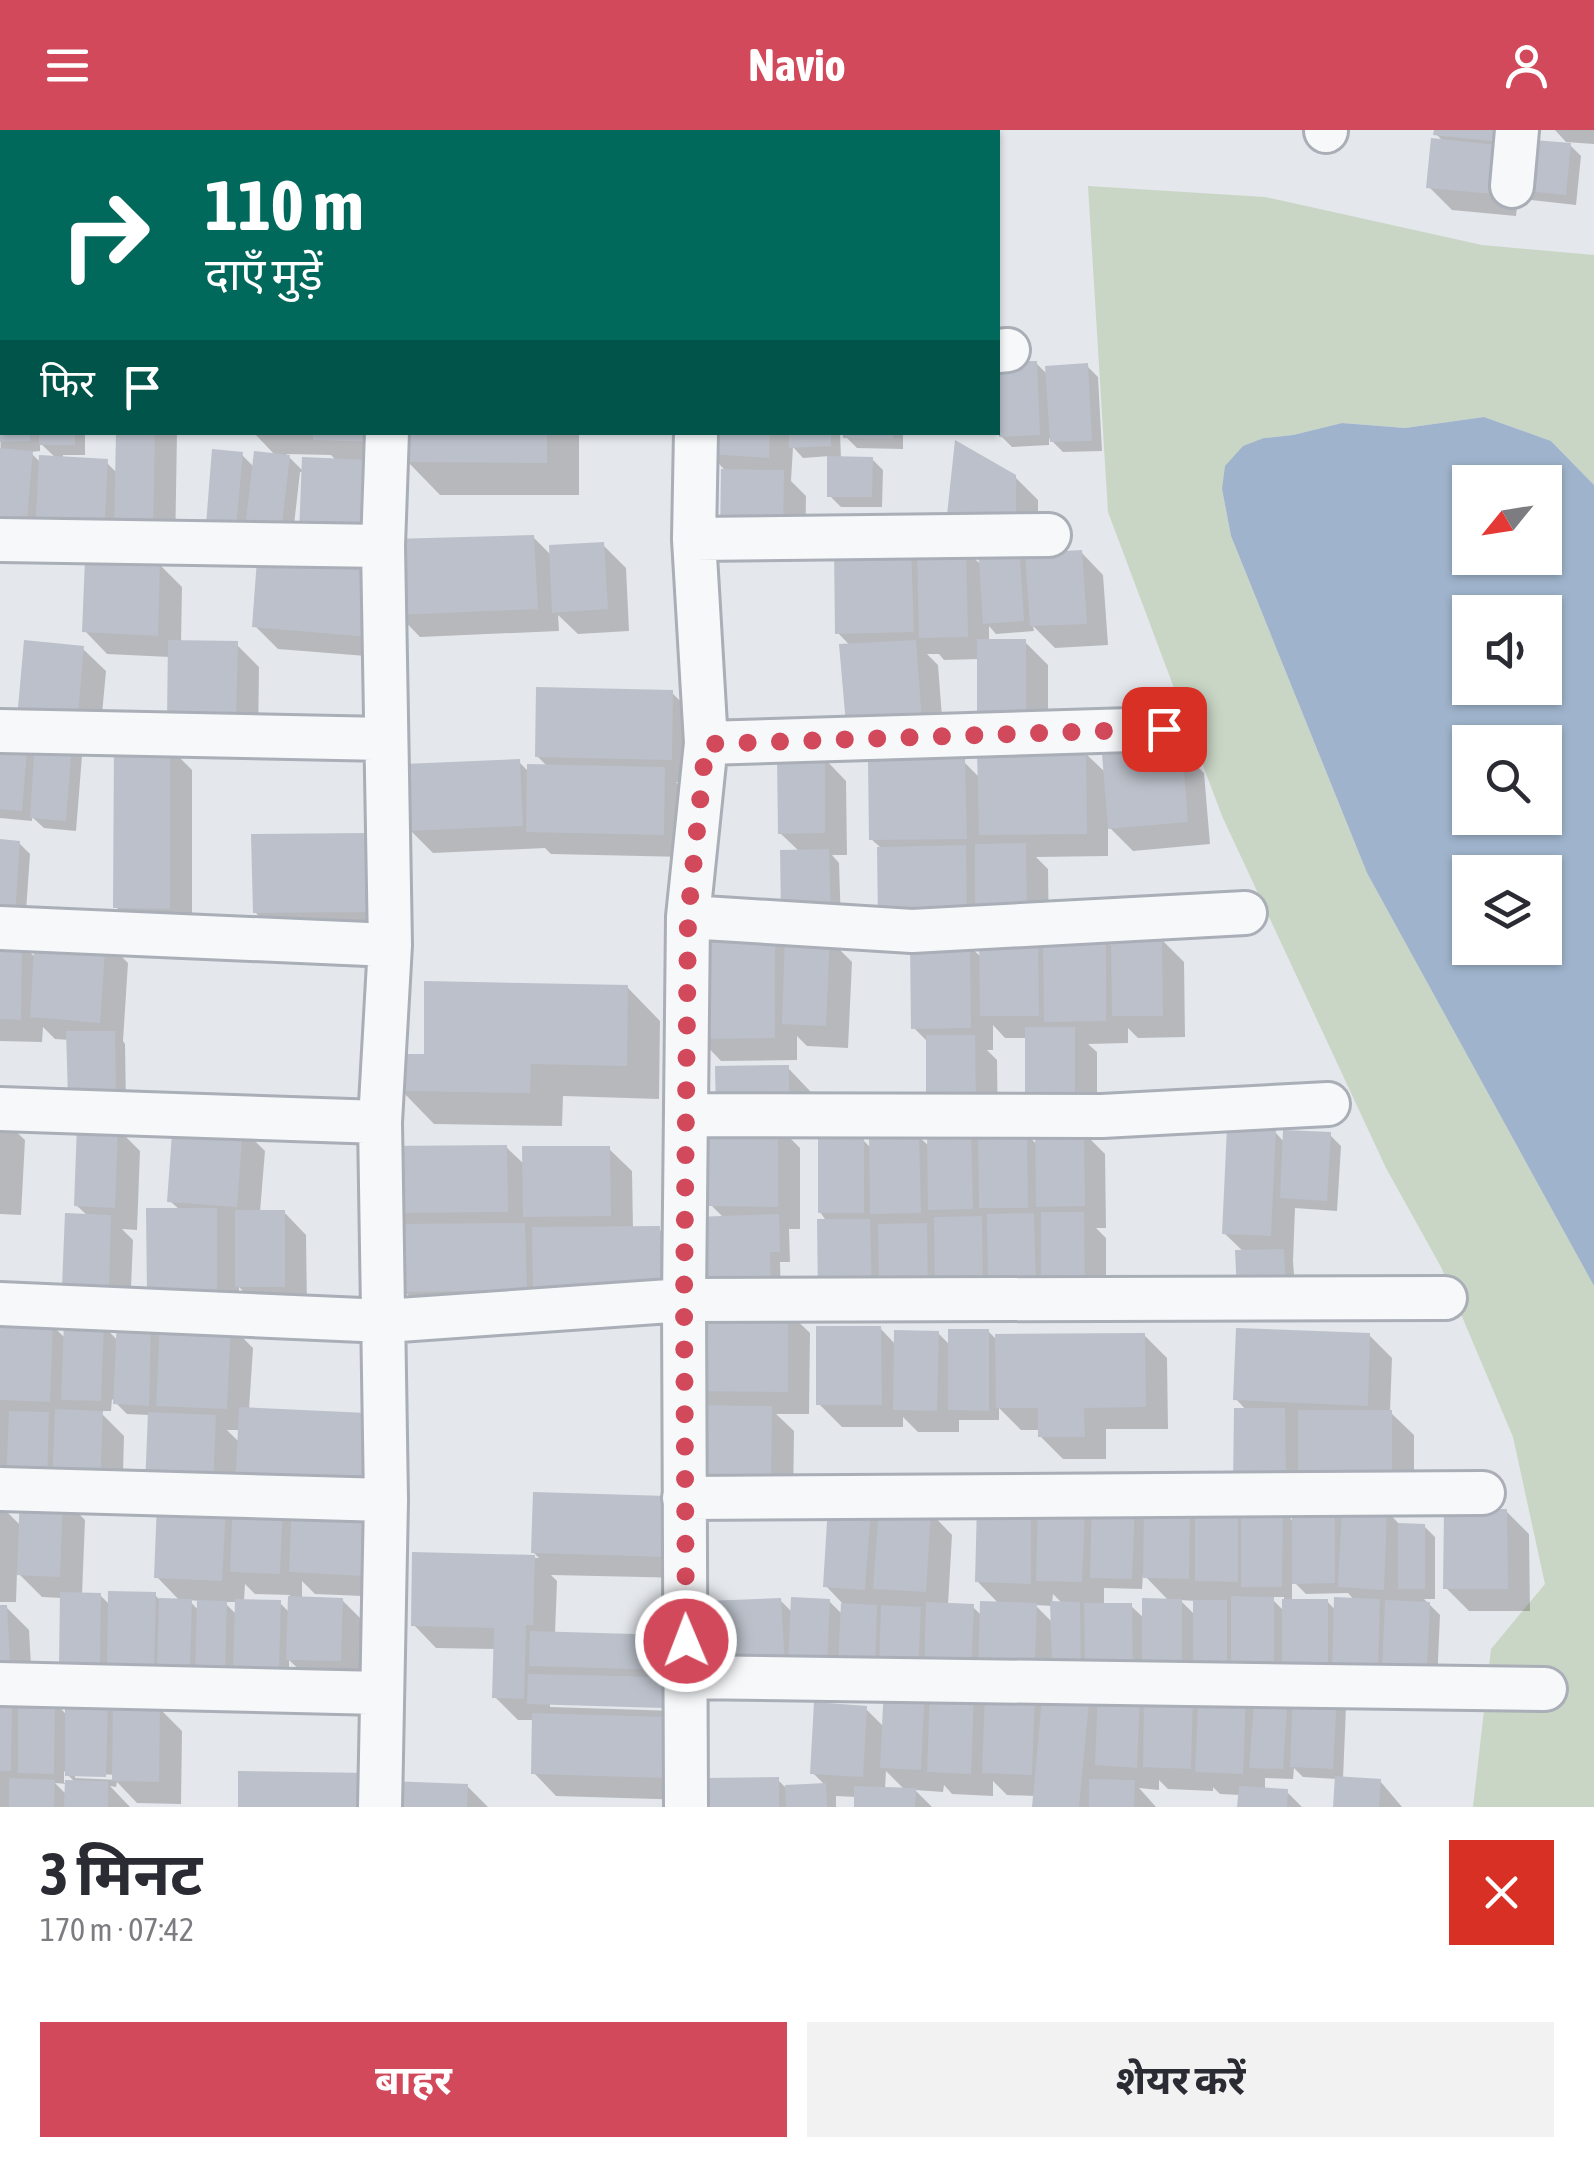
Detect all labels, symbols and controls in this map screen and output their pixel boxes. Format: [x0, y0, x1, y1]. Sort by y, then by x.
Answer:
icon: menu [40, 38, 95, 93]
icon: person [1499, 38, 1554, 93]
text: Navio [748, 39, 846, 91]
text: 110 m [205, 165, 364, 245]
icon: right [40, 170, 170, 300]
text: दाएँ मुड़ें [205, 248, 323, 300]
icon: arrive [115, 360, 170, 415]
text: फिर [40, 362, 95, 405]
north arrow [1452, 465, 1562, 575]
map controls [1452, 465, 1562, 965]
button: sound [1452, 595, 1562, 705]
pin [1122, 687, 1207, 772]
icon: arrive [1137, 702, 1192, 757]
button: search [1452, 725, 1562, 835]
button: layers [1452, 855, 1562, 965]
position arrow [634, 1589, 738, 1693]
text: 3 मिनट [40, 1839, 202, 1908]
button: close [1449, 1840, 1554, 1945]
text: 170 m · 07:42 [40, 1911, 194, 1948]
button: बाहर [40, 2022, 787, 2137]
button: शेयर करें [807, 2022, 1554, 2137]

